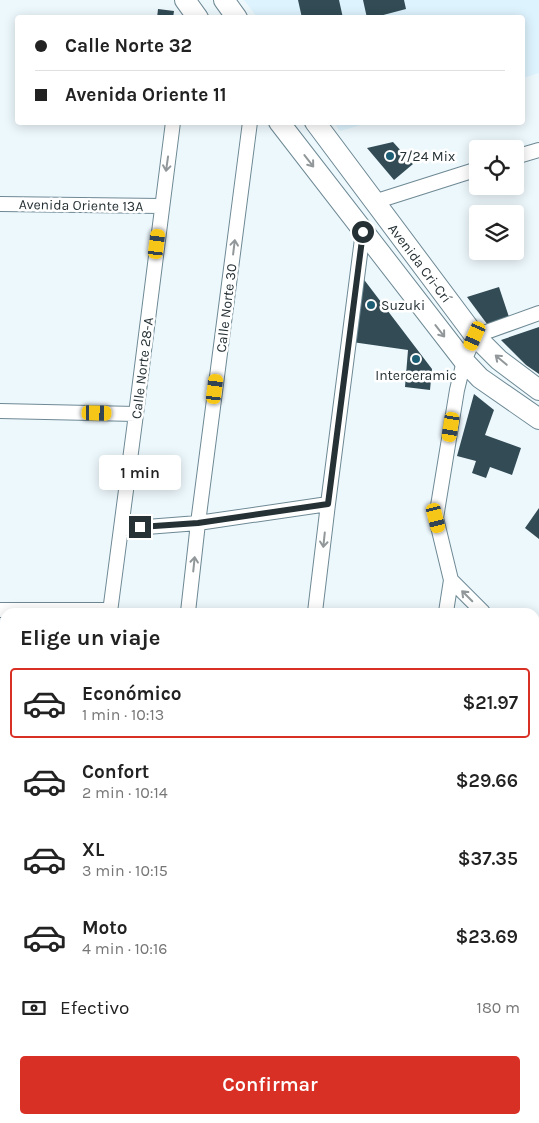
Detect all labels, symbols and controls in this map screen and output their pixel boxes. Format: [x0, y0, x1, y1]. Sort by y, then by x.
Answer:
text: Calle Norte 32 [65, 35, 192, 57]
text: Avenida Oriente 11 [65, 84, 227, 106]
map controls [469, 140, 524, 260]
button: locate [469, 140, 524, 195]
place label: 7/24 Mix [400, 148, 455, 165]
marker: 7/24 Mix [384, 150, 396, 162]
one-way arrow [303, 154, 314, 167]
one-way arrow [162, 156, 172, 172]
street label: Avenida Oriente 13A [19, 196, 143, 215]
button: layers [469, 205, 524, 260]
street label: Avenida Cri-Crí [384, 220, 455, 307]
route start [352, 221, 374, 243]
car [147, 228, 166, 260]
one-way arrow [229, 239, 239, 255]
street label: Calle Norte 30 [213, 263, 240, 353]
place label: Suzuki [381, 297, 425, 314]
marker: Suzuki [365, 299, 377, 311]
street label: Calle Norte 28-A [128, 316, 157, 420]
car [462, 319, 487, 353]
one-way arrow [435, 324, 446, 337]
marker: Interceramic [410, 353, 422, 365]
one-way arrow [494, 355, 507, 366]
place label: Interceramic [375, 367, 457, 384]
car [205, 373, 224, 405]
car [81, 405, 112, 421]
car [441, 411, 460, 443]
callout: 1 min [99, 454, 181, 490]
text: 1 min [120, 463, 160, 482]
car [425, 502, 446, 534]
route end [129, 516, 151, 538]
one-way arrow [319, 532, 329, 548]
one-way arrow [189, 556, 198, 572]
one-way arrow [461, 590, 473, 602]
text: Elige un viaje [20, 625, 160, 651]
icon: car [22, 681, 67, 726]
text: Económico [82, 683, 182, 705]
text: $21.97 [463, 692, 518, 714]
text: 1 min · 10:13 [82, 705, 164, 724]
icon: car [22, 759, 67, 804]
text: Confort [82, 761, 149, 783]
text: $29.66 [456, 770, 518, 792]
text: 2 min · 10:14 [82, 783, 168, 802]
icon: car [22, 837, 67, 882]
text: XL [82, 839, 104, 861]
text: $37.35 [458, 848, 518, 870]
text: 3 min · 10:15 [82, 861, 168, 880]
icon: car [22, 915, 67, 960]
text: Moto [82, 917, 128, 939]
text: $23.69 [456, 926, 518, 948]
text: 4 min · 10:16 [82, 939, 168, 958]
icon: cash [20, 994, 48, 1022]
text: Efectivo [60, 997, 129, 1019]
text: 180 m [477, 998, 520, 1017]
button: Confirmar [20, 1056, 520, 1114]

